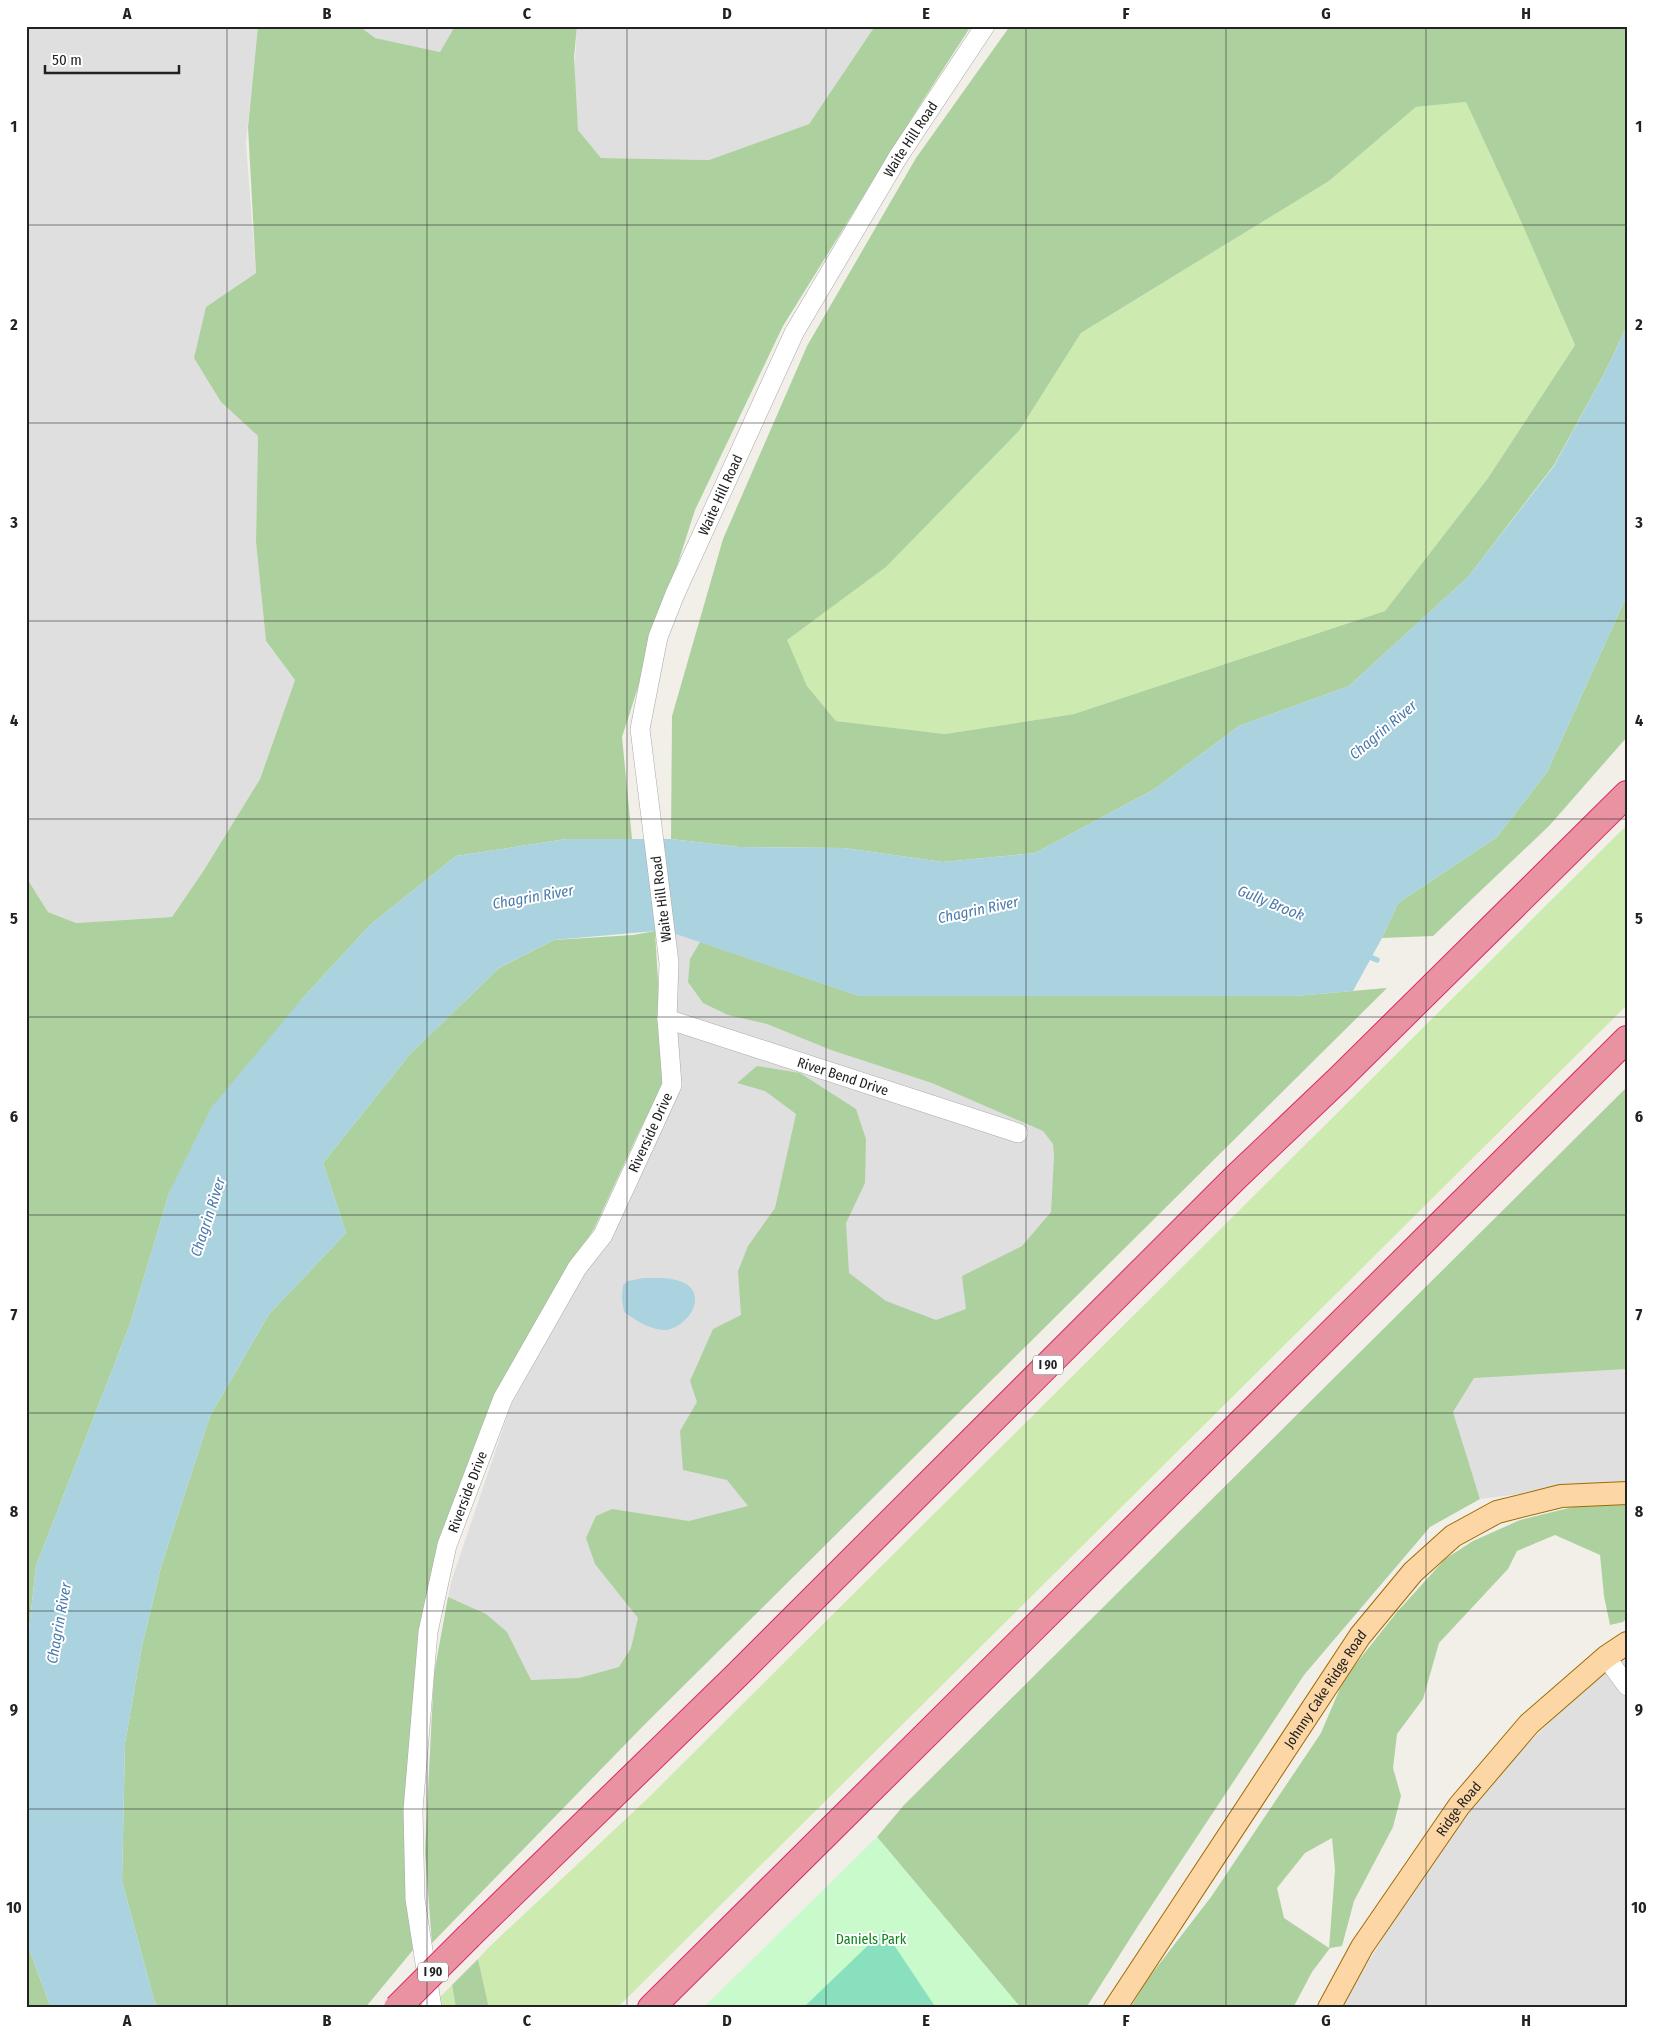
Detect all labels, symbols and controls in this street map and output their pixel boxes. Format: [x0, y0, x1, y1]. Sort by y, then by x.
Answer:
text: A [122, 4, 132, 23]
text: B [323, 4, 332, 23]
text: C [523, 4, 532, 23]
text: D [722, 4, 732, 23]
text: E [922, 4, 930, 23]
text: F [1122, 4, 1130, 23]
text: G [1321, 4, 1331, 23]
text: H [1521, 4, 1531, 23]
scale bar [45, 42, 179, 74]
text: 50 m [52, 51, 82, 69]
street label: Waite Hill Road [880, 98, 942, 180]
text: 1 [11, 117, 17, 136]
text: 1 [1636, 117, 1642, 136]
text: 2 [9, 315, 18, 334]
text: 2 [1634, 315, 1643, 334]
street label: Waite Hill Road [695, 452, 746, 538]
text: 3 [9, 513, 18, 532]
text: 3 [1634, 513, 1643, 532]
water label: Chagrin River [1346, 696, 1421, 763]
text: 4 [10, 711, 18, 730]
text: 4 [1635, 711, 1643, 730]
street label: Waite Hill Road [648, 855, 675, 943]
water label: Chagrin River [491, 881, 576, 913]
water label: Gully Brook [1235, 881, 1307, 925]
water label: Chagrin River [936, 893, 1021, 927]
text: 5 [10, 909, 18, 928]
text: 5 [1635, 909, 1643, 928]
street label: River Bend Drive [795, 1054, 891, 1099]
street label: Riverside Drive [625, 1090, 676, 1175]
text: 6 [10, 1107, 18, 1126]
text: 6 [1635, 1107, 1643, 1126]
water label: Chagrin River [187, 1174, 229, 1259]
text: 7 [11, 1305, 18, 1324]
text: 7 [1636, 1305, 1643, 1324]
road number: I 90 [1033, 1356, 1063, 1374]
street label: Riverside Drive [445, 1449, 491, 1535]
text: 8 [10, 1502, 19, 1521]
text: 8 [1635, 1502, 1644, 1521]
water label: Chagrin River [43, 1580, 75, 1665]
street label: Johnny Cake Ridge Road [1281, 1627, 1370, 1751]
text: 9 [10, 1700, 18, 1719]
text: 9 [1635, 1700, 1643, 1719]
street label: Ridge Road [1433, 1778, 1485, 1840]
text: 10 [6, 1898, 22, 1917]
text: 10 [1631, 1898, 1647, 1917]
park label: Daniels Park [836, 1931, 907, 1948]
road number: I 90 [418, 1962, 448, 1981]
text: A [122, 2011, 132, 2030]
text: B [323, 2011, 332, 2030]
text: C [523, 2011, 532, 2030]
text: D [722, 2011, 732, 2030]
text: E [922, 2011, 930, 2030]
text: F [1122, 2011, 1130, 2030]
text: G [1321, 2011, 1331, 2030]
text: H [1521, 2011, 1531, 2030]

